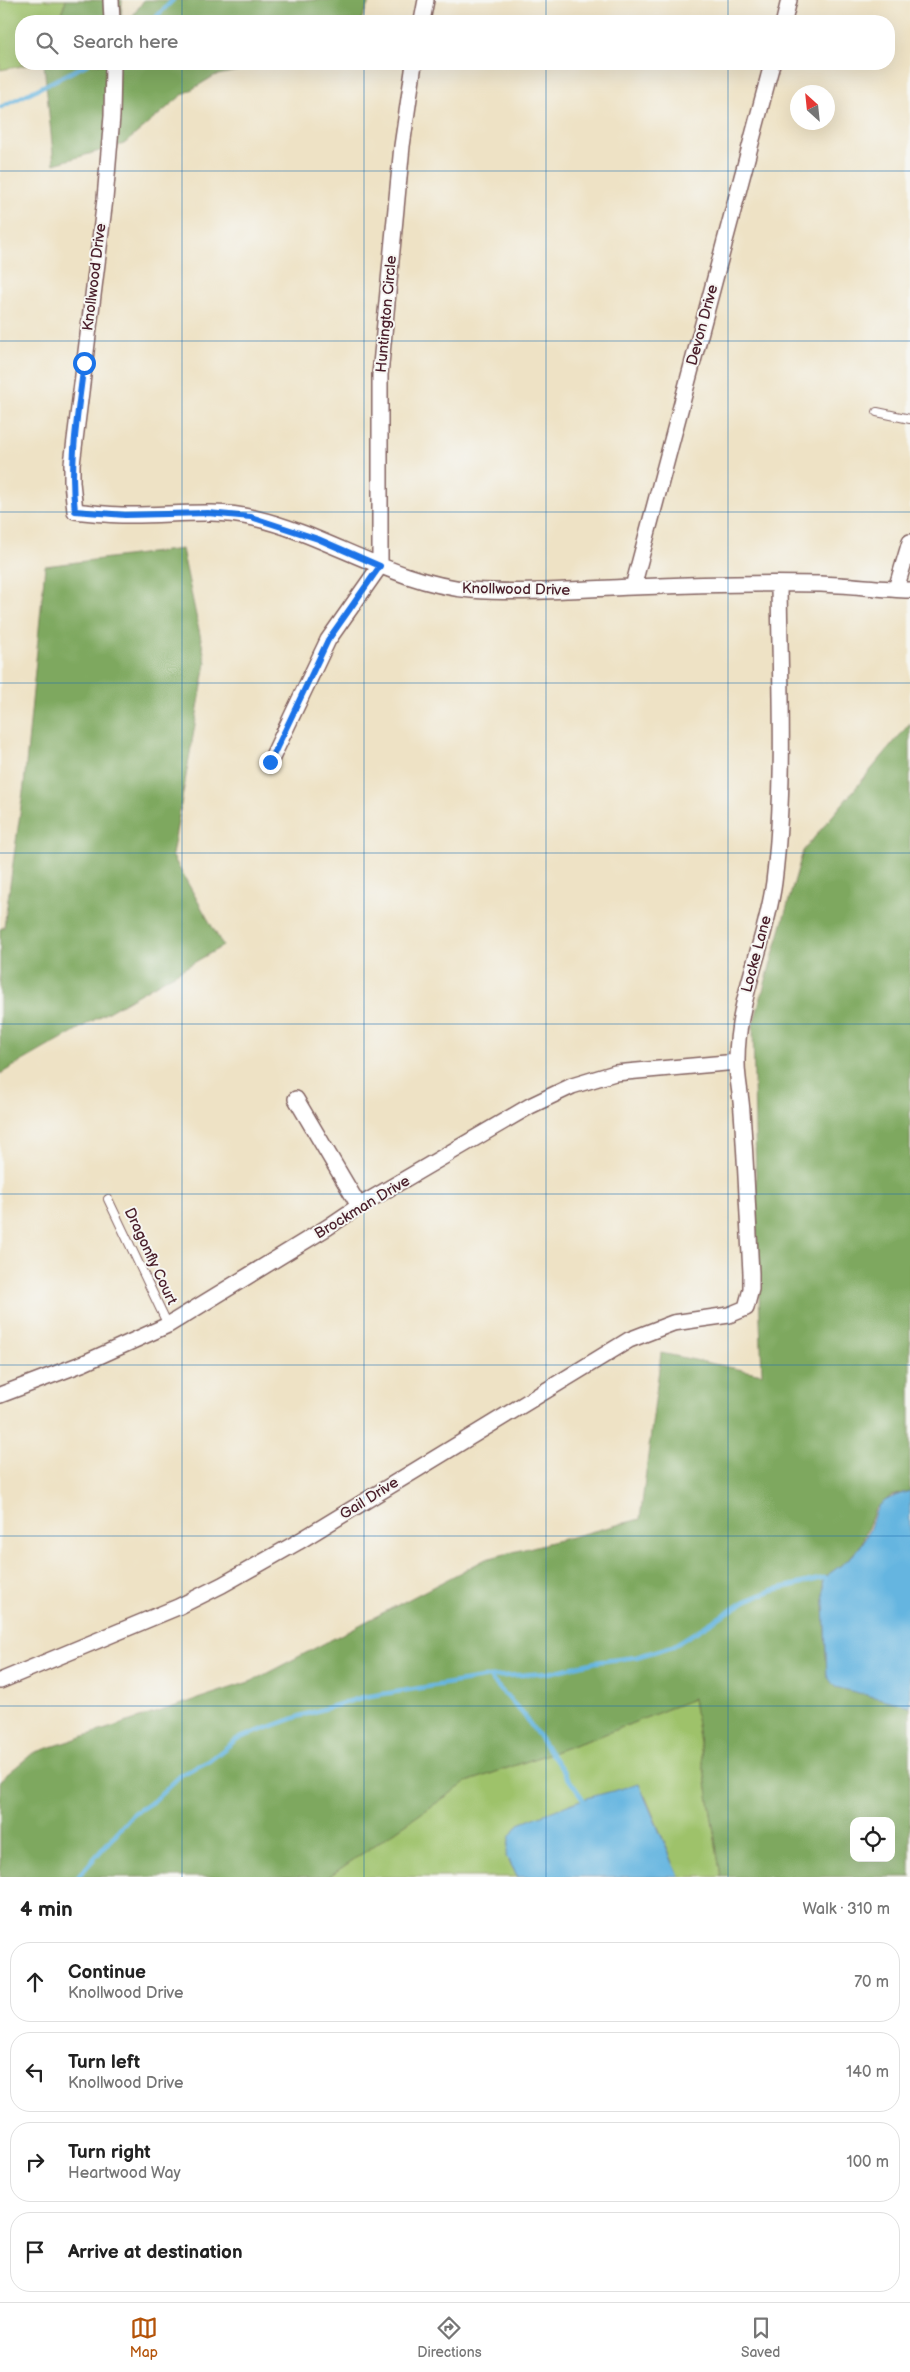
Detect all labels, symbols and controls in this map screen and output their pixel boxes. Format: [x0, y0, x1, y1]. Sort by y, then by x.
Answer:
search box [15, 15, 895, 70]
icon: search [33, 29, 61, 57]
text: Search here [73, 31, 178, 54]
north arrow [790, 85, 835, 130]
street label: Knollwood Drive [78, 222, 111, 332]
street label: Huntington Circle [372, 255, 401, 373]
street label: Devon Drive [683, 283, 722, 368]
route start [73, 352, 96, 375]
street label: Knollwood Drive [462, 579, 570, 600]
route end [259, 751, 282, 774]
street label: Locke Lane [737, 914, 776, 995]
street label: Brockman Drive [311, 1171, 413, 1243]
street label: Dragonfly Court [120, 1205, 181, 1308]
street label: Gail Drive [336, 1473, 402, 1524]
map controls [850, 1817, 895, 1862]
button: locate [850, 1817, 895, 1862]
text: 4 min [20, 1897, 73, 1922]
text: Walk · 310 m [802, 1900, 890, 1919]
text: Continue [68, 1961, 146, 1984]
icon: ahead [21, 1968, 49, 1996]
text: 70 m [854, 1973, 889, 1992]
text: Knollwood Drive [68, 1984, 183, 2003]
text: Turn left [68, 2051, 140, 2074]
icon: left [21, 2058, 49, 2086]
text: 140 m [846, 2063, 889, 2082]
text: Knollwood Drive [68, 2074, 183, 2093]
text: Turn right [68, 2141, 151, 2164]
icon: right [21, 2148, 49, 2176]
text: 100 m [846, 2153, 889, 2172]
text: Heartwood Way [68, 2164, 181, 2183]
icon: arrive [21, 2238, 49, 2266]
text: Arrive at destination [68, 2241, 243, 2264]
tab: Map [130, 2314, 158, 2361]
tab: Directions [417, 2314, 482, 2361]
tab: Saved [741, 2314, 780, 2361]

